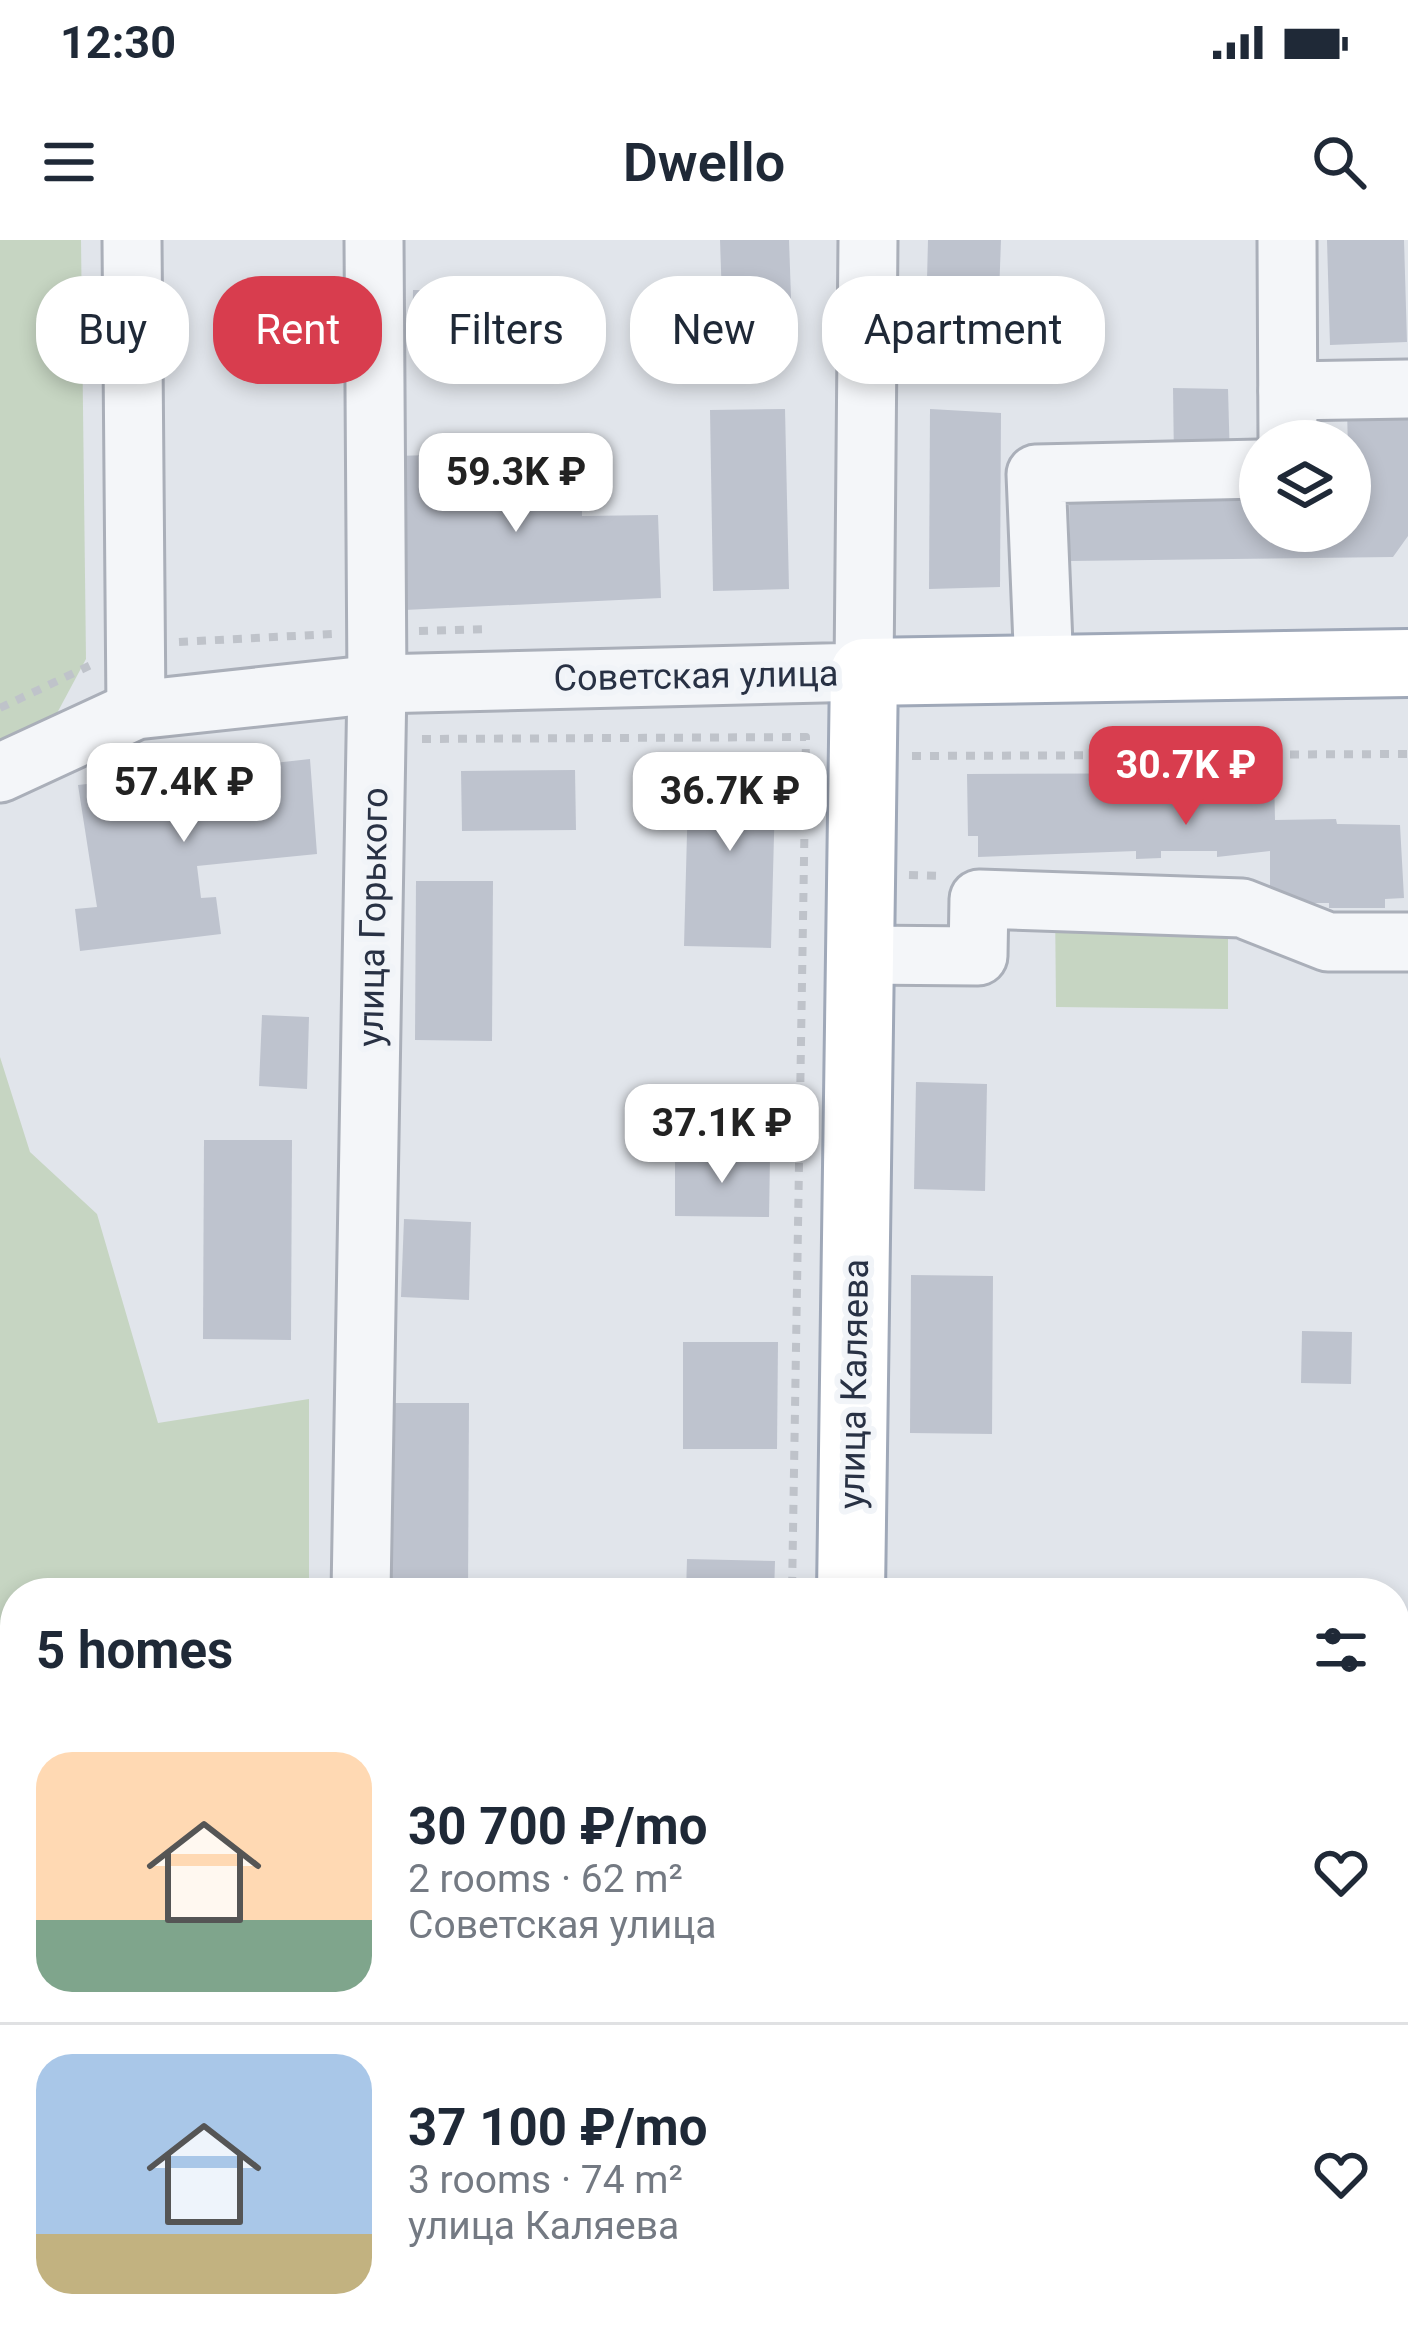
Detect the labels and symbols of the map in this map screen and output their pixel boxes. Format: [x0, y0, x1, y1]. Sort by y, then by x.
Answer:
pin: 59.3K ₽ [405, 433, 627, 535]
street label: Советская улица [553, 653, 839, 699]
pin: 30.7K ₽ [1075, 726, 1297, 828]
pin: 57.4K ₽ [73, 743, 295, 845]
pin: 36.7K ₽ [619, 752, 841, 854]
street label: улица Горького [350, 787, 396, 1047]
pin: 37.1K ₽ [611, 1084, 833, 1186]
street label: улица Каляева [831, 1259, 877, 1509]

